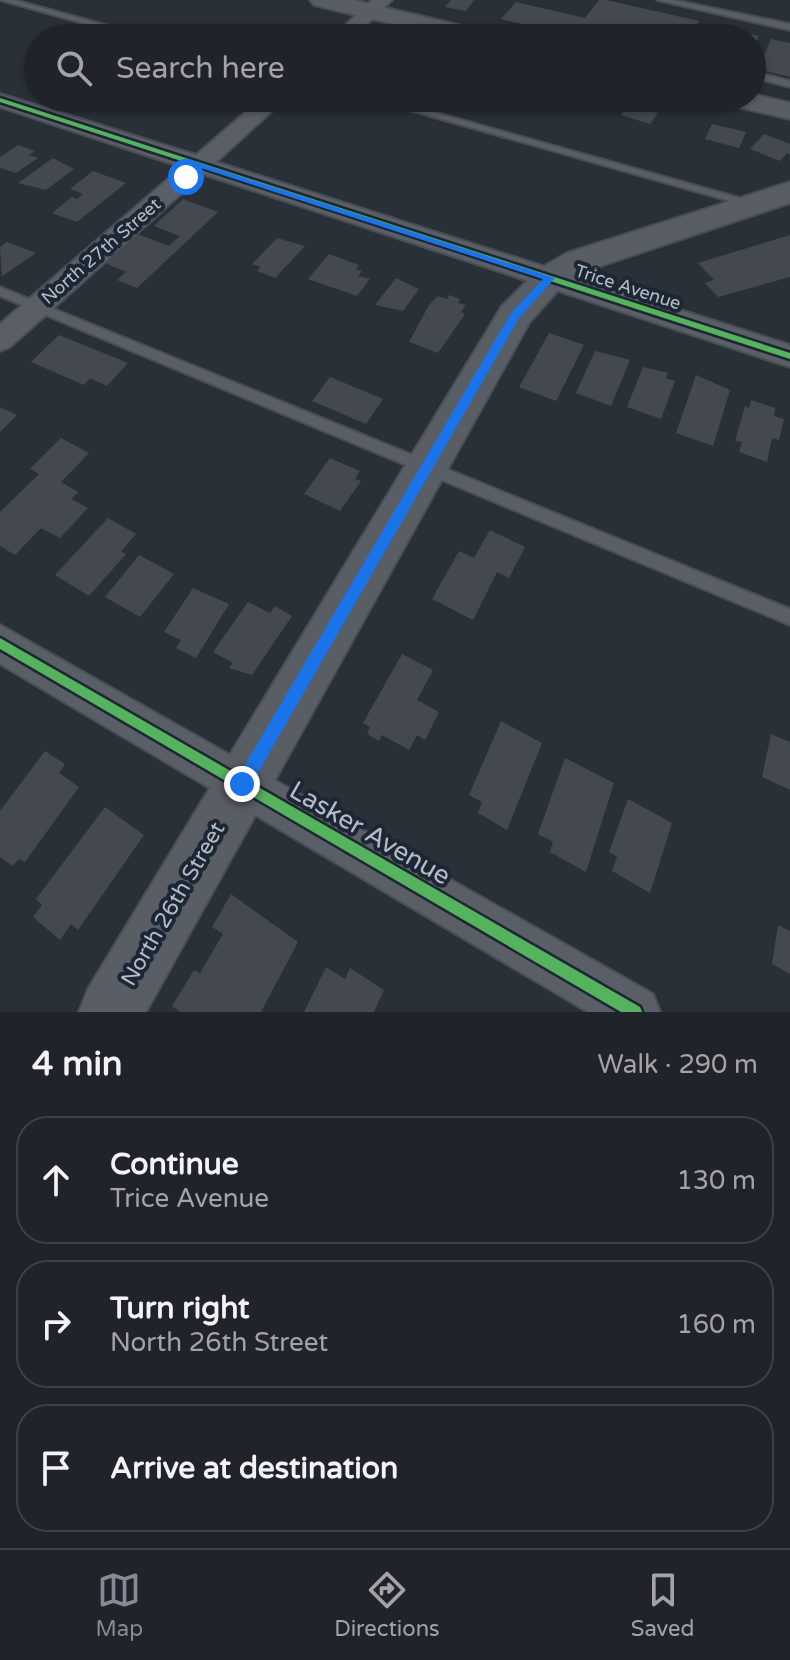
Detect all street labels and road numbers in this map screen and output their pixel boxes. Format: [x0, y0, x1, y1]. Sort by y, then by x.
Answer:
street label: North 27th Street [37, 193, 165, 309]
street label: Trice Avenue [572, 260, 684, 314]
street label: Lasker Avenue [284, 774, 456, 892]
street label: North 26th Street [116, 818, 230, 990]

